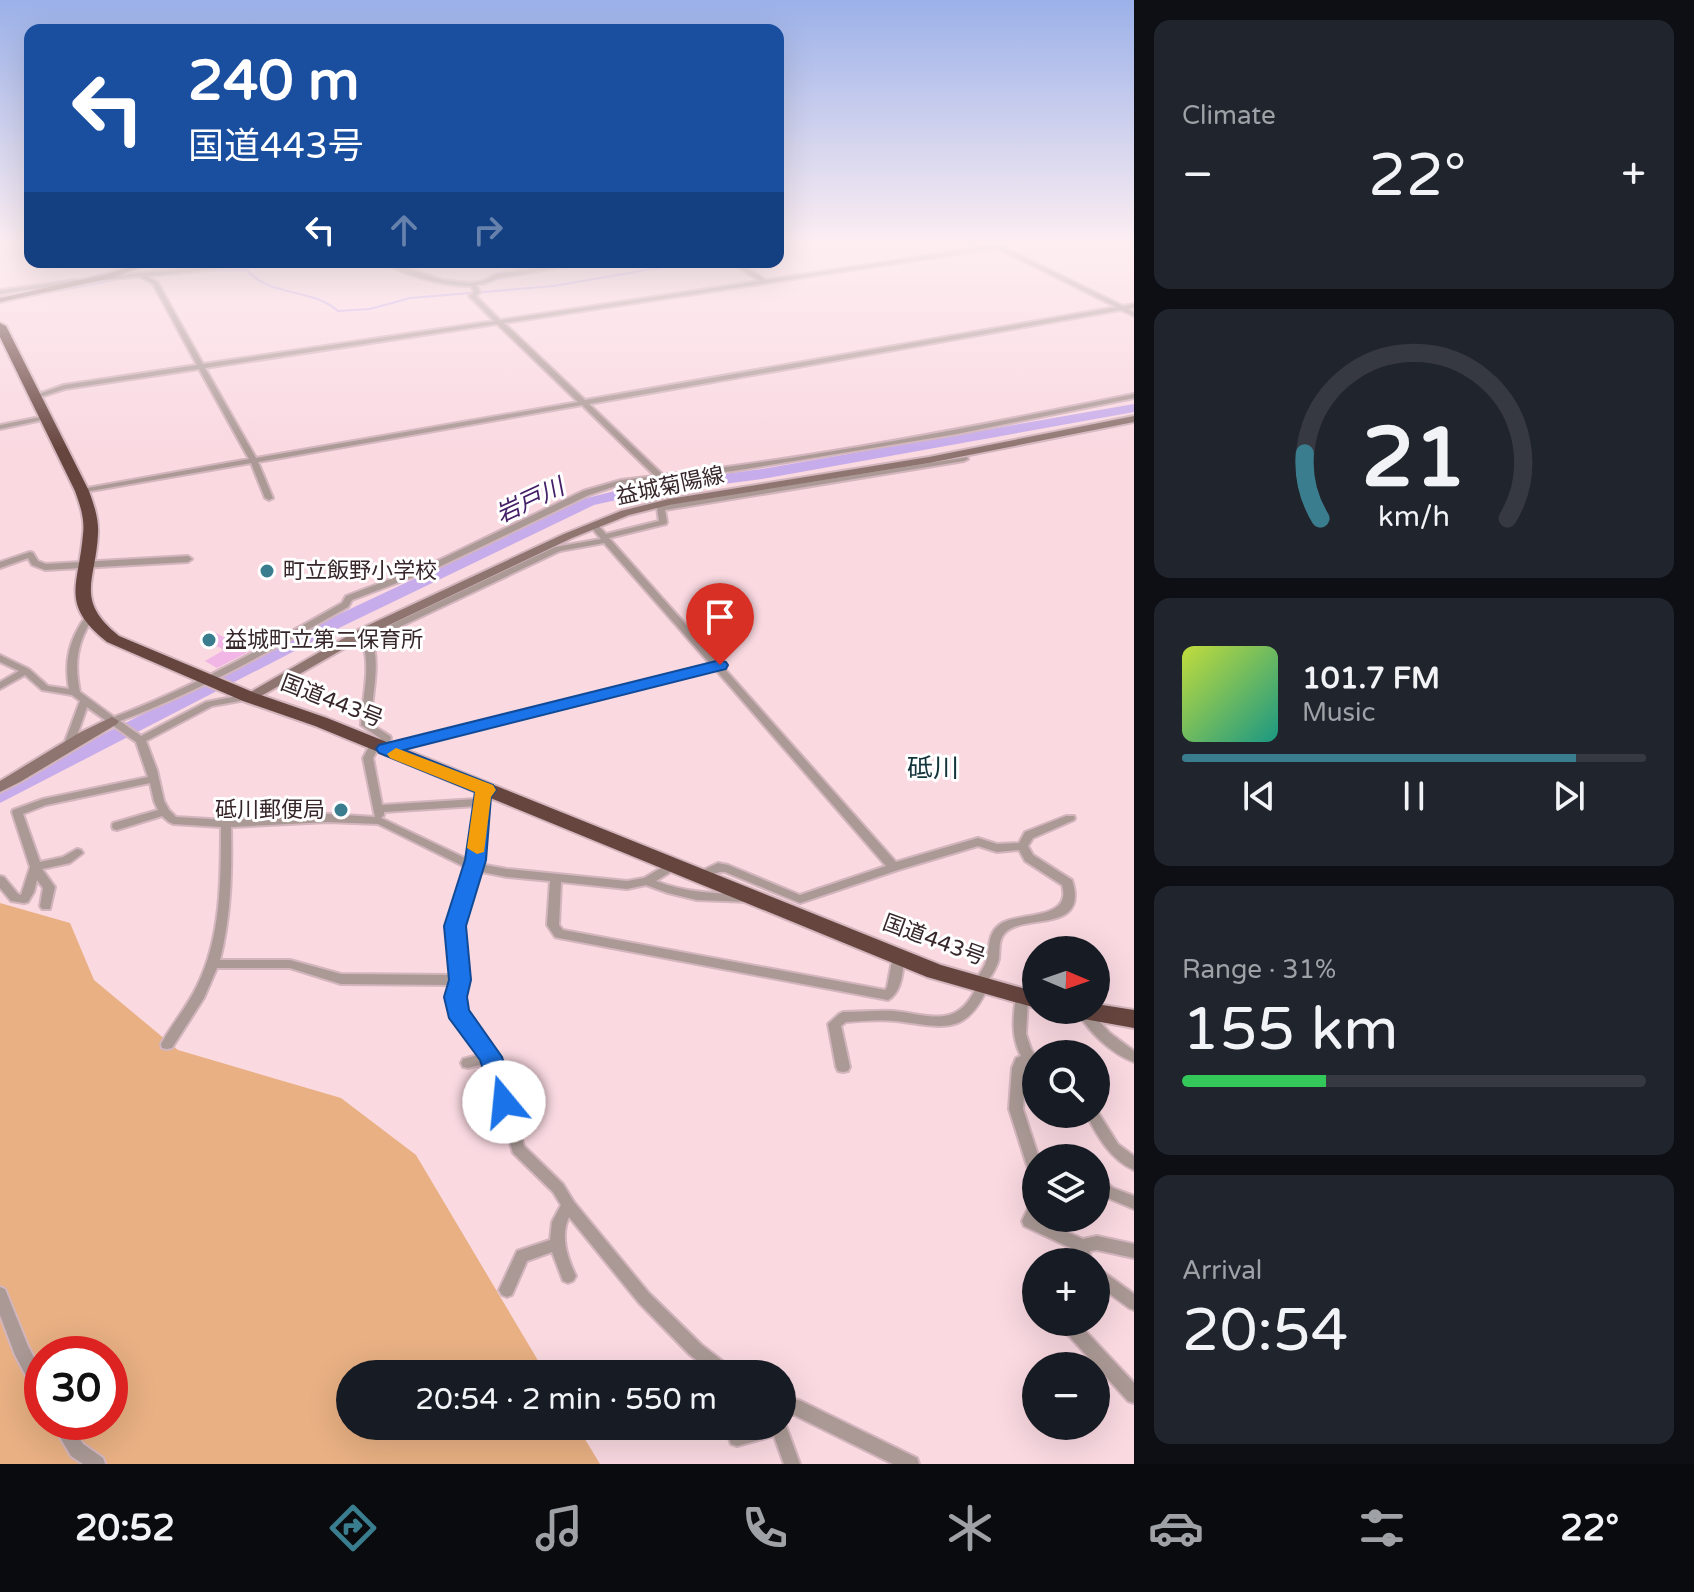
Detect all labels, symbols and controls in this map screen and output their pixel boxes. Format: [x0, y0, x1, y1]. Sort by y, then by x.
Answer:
text: 240 m [188, 48, 359, 115]
icon: left [56, 56, 160, 160]
text: Climate [1182, 100, 1276, 131]
text: 国道443号 [188, 125, 364, 168]
text: 22° [1368, 140, 1466, 212]
text: − [1182, 149, 1213, 202]
text: + [1621, 149, 1646, 202]
icon: left [298, 208, 342, 252]
icon: ahead [382, 208, 426, 252]
icon: right [466, 208, 510, 252]
text: 21 [1362, 409, 1466, 509]
street label: 益城菊陽線 [613, 462, 727, 510]
water label: 岩戸川 [491, 471, 571, 529]
text: km/h [1378, 500, 1450, 534]
place label: 町立飯野小学校 [283, 558, 437, 584]
marker: 町立飯野小学校 [258, 562, 276, 580]
pin [686, 583, 754, 665]
icon: arrive [698, 595, 742, 639]
place label: 益城町立第二保育所 [225, 627, 423, 653]
marker: 益城町立第二保育所 [200, 631, 218, 649]
text: 101.7 FM [1302, 660, 1440, 697]
street label: 国道443号 [277, 670, 387, 732]
text: Music [1302, 697, 1375, 728]
district label: 砥川 [907, 753, 959, 784]
icon: previous [1237, 774, 1281, 818]
icon: pause [1392, 774, 1436, 818]
icon: next [1547, 774, 1591, 818]
place label: 砥川郵便局 [215, 797, 325, 823]
marker: 砥川郵便局 [332, 801, 350, 819]
street label: 国道443号 [879, 909, 989, 971]
north arrow [1022, 936, 1110, 1024]
map controls [1022, 936, 1110, 1440]
text: Range · 31% [1182, 954, 1336, 985]
text: 155 km [1182, 994, 1398, 1066]
button: search [1022, 1040, 1110, 1128]
position arrow [462, 1060, 546, 1144]
button: layers [1022, 1144, 1110, 1232]
button: + [1022, 1248, 1110, 1336]
text: Arrival [1182, 1255, 1262, 1286]
text: 20:54 [1182, 1295, 1348, 1367]
speed limit sign: 30 [24, 1336, 128, 1440]
button: − [1022, 1352, 1110, 1440]
text: 20:54 · 2 min · 550 m [415, 1381, 717, 1418]
icon: directions [325, 1500, 381, 1556]
icon: music [531, 1500, 587, 1556]
icon: phone [737, 1500, 793, 1556]
icon: climate [942, 1500, 998, 1556]
icon: car [1148, 1500, 1204, 1556]
icon: filters [1354, 1500, 1410, 1556]
text: 20:52 [75, 1507, 175, 1550]
text: 22° [1560, 1507, 1619, 1550]

